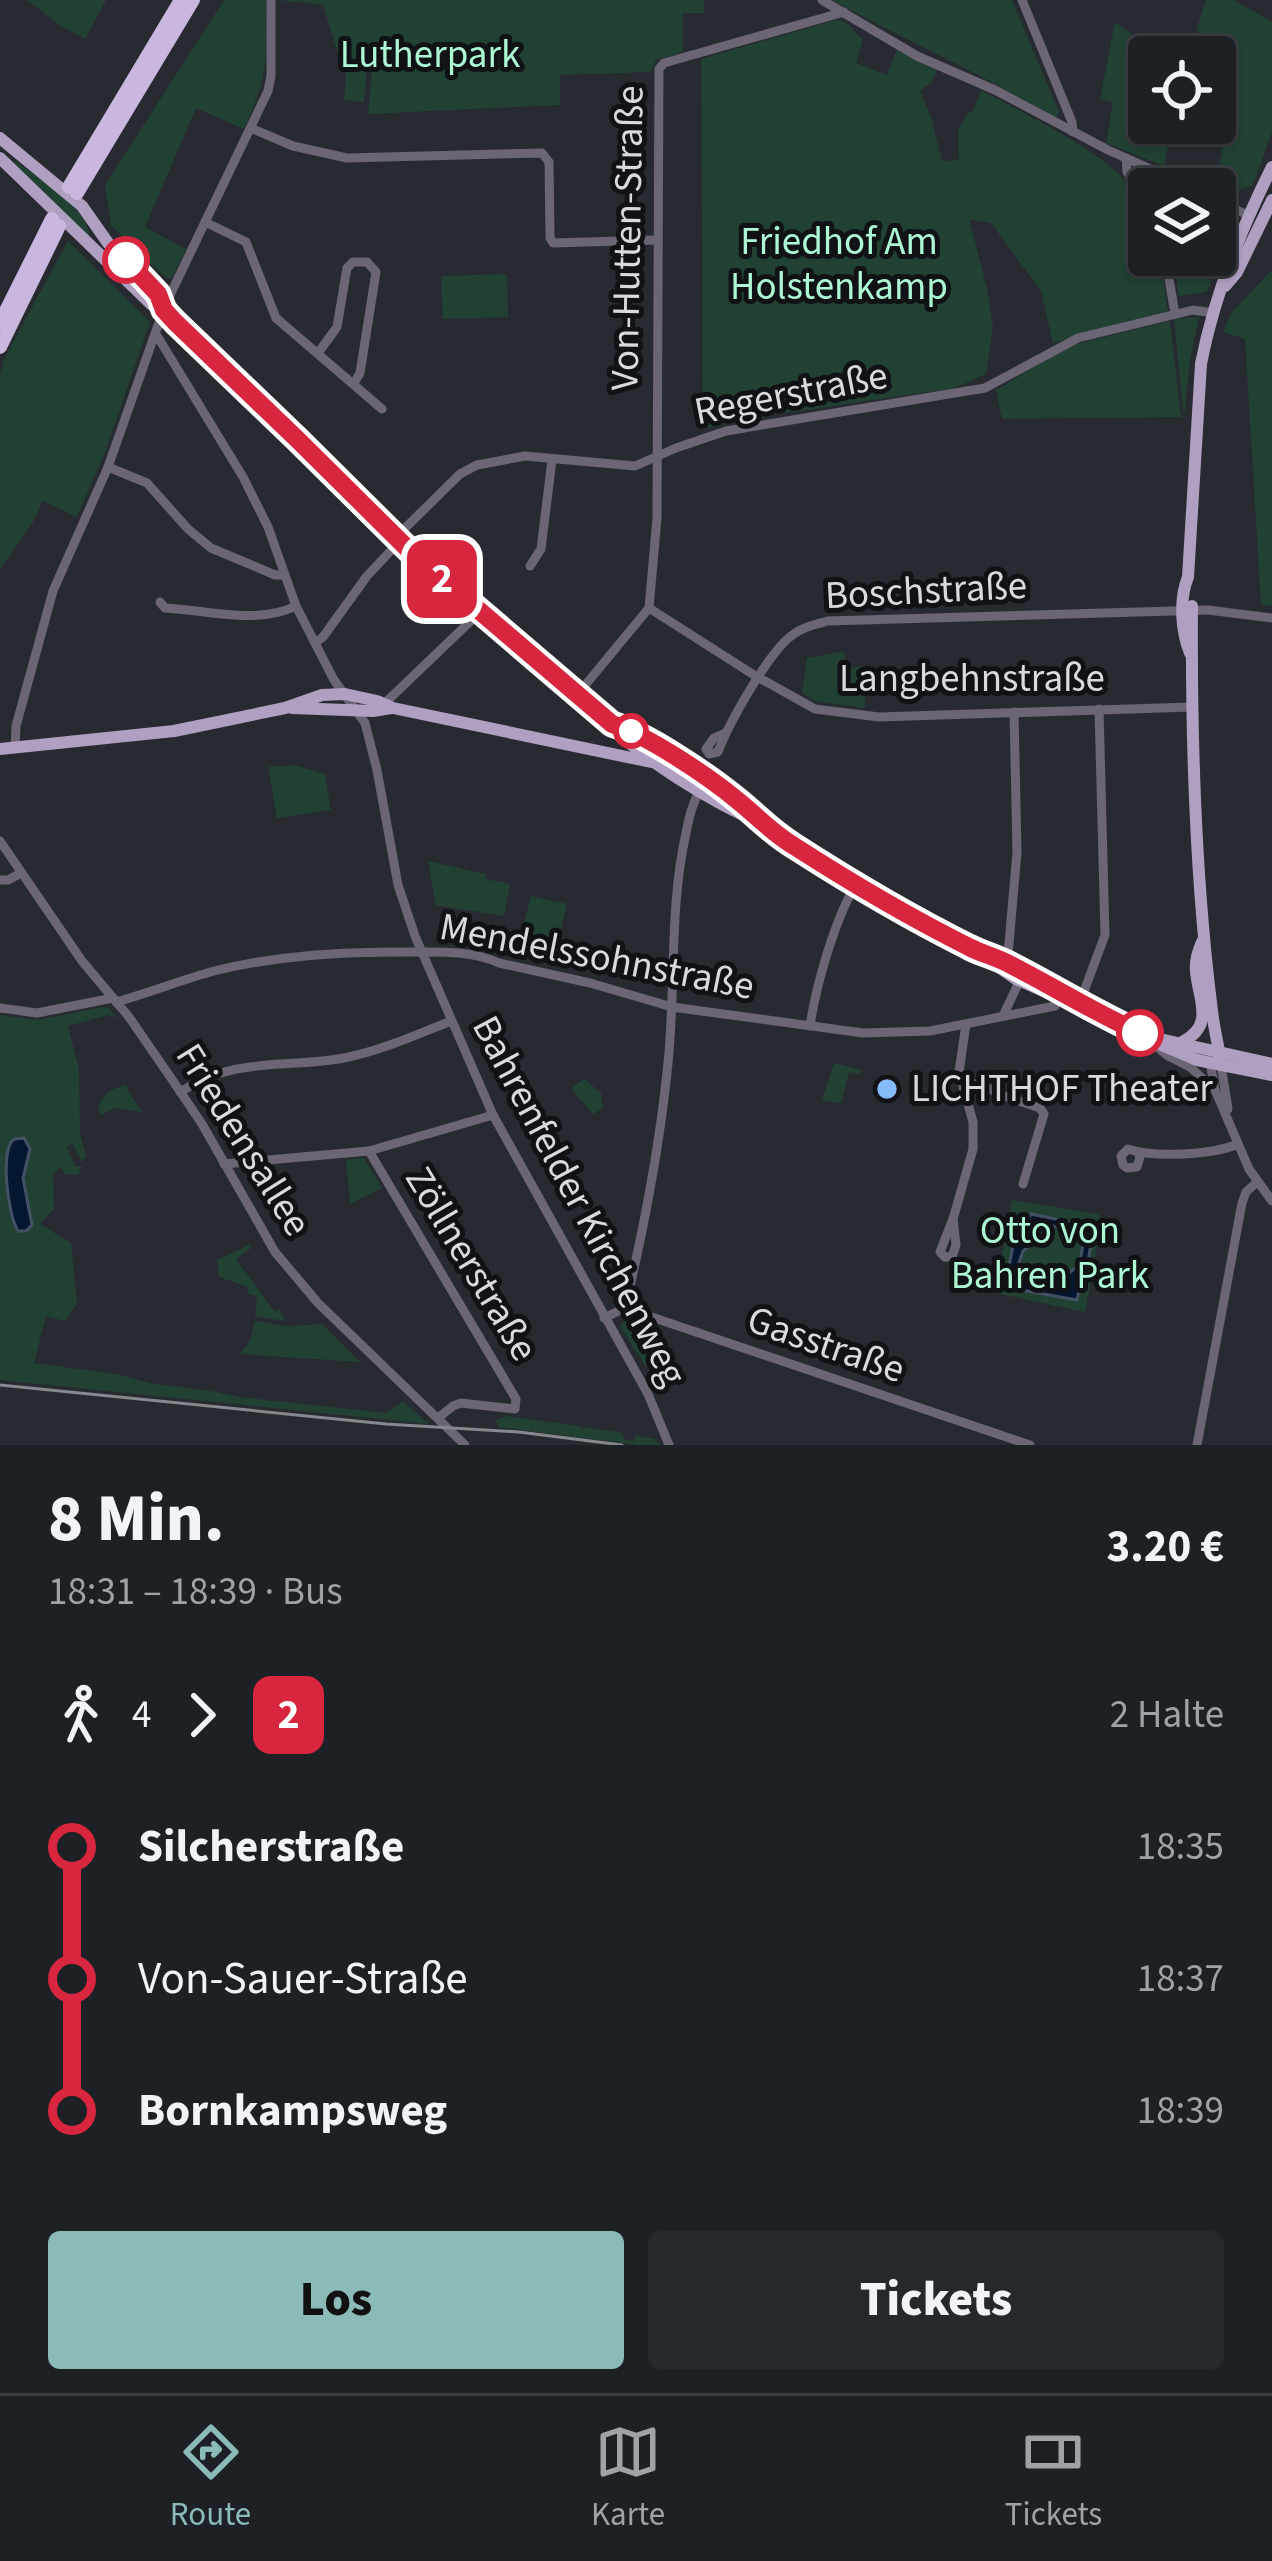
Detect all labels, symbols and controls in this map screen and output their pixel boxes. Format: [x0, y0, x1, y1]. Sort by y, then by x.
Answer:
park label: Lutherpark [340, 27, 520, 83]
map controls [1128, 36, 1236, 276]
button: locate [1128, 36, 1236, 144]
street label: Von-Hutten-Straße [597, 85, 659, 391]
button: layers [1128, 168, 1236, 276]
park label: Friedhof Am Holstenkamp [730, 214, 948, 315]
unlabelled marker [104, 238, 148, 282]
street label: Regerstraße [690, 348, 892, 440]
line badge: 2 [403, 540, 481, 618]
text: 2 [431, 549, 453, 609]
street label: Boschstraße [824, 558, 1028, 624]
street label: Langbehnstraße [839, 651, 1105, 707]
unlabelled marker [615, 715, 647, 747]
street label: Mendelssohnstraße [435, 899, 759, 1015]
street label: Bahrenfelder Kirchenweg [458, 1006, 701, 1396]
unlabelled marker [1118, 1011, 1162, 1055]
street label: Friedensallee [162, 1033, 324, 1247]
place label: LICHTHOF Theater [911, 1061, 1213, 1117]
marker: LICHTHOF Theater [874, 1076, 900, 1102]
street label: Zöllnerstraße [391, 1156, 551, 1372]
park label: Otto von Bahren Park [951, 1203, 1149, 1304]
street label: Gasstraße [740, 1292, 912, 1398]
text: 8 Min. [48, 1472, 224, 1566]
text: 3.20 € [1106, 1515, 1224, 1579]
text: 18:31 – 18:39 · Bus [48, 1564, 343, 1620]
icon: walk [48, 1682, 114, 1748]
icon: forward [169, 1682, 235, 1748]
text: 2 [277, 1685, 300, 1745]
text: 4 [132, 1687, 151, 1743]
text: 2 Halte [1110, 1687, 1224, 1743]
text: Silcherstraße [138, 1815, 404, 1879]
text: 18:35 [1137, 1819, 1224, 1875]
text: Von-Sauer-Straße [138, 1947, 468, 2011]
text: 18:37 [1137, 1951, 1224, 2007]
text: Bornkampsweg [138, 2079, 447, 2143]
text: 18:39 [1137, 2083, 1224, 2139]
button: Los [48, 2231, 624, 2369]
button: Tickets [648, 2231, 1224, 2369]
tab: Route [170, 2419, 251, 2538]
tab: Karte [591, 2419, 665, 2538]
tab: Tickets [1005, 2419, 1102, 2538]

